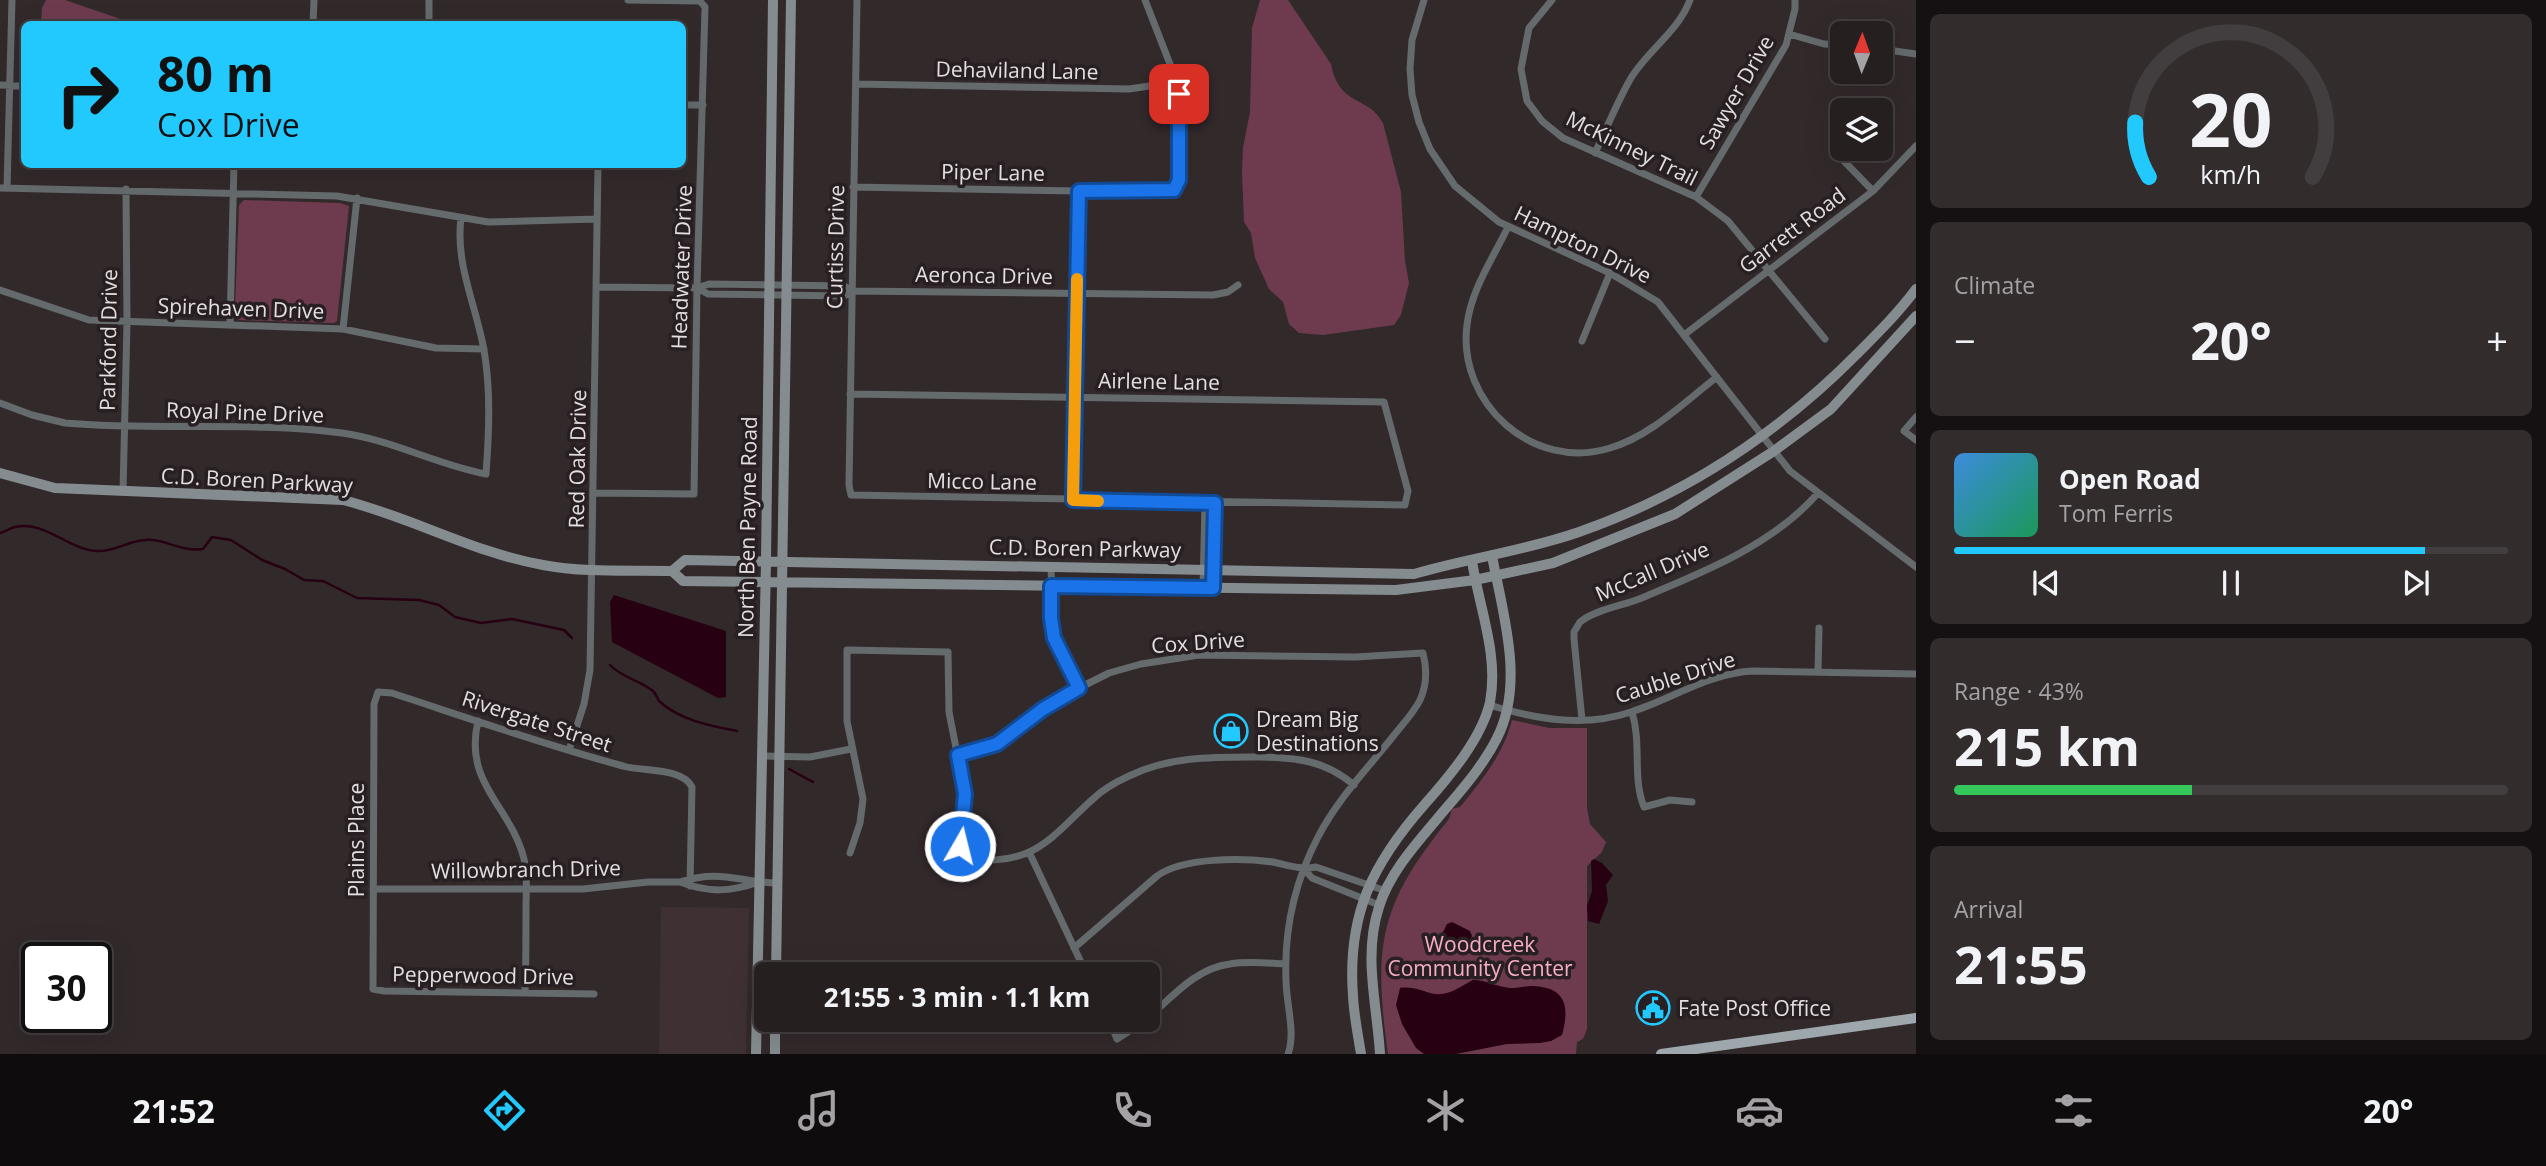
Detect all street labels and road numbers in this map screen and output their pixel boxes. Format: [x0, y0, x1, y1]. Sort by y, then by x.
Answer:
street label: Sawyer Drive [1692, 30, 1780, 154]
street label: Dehaviland Lane [935, 55, 1099, 85]
street label: McKinney Trail [1562, 104, 1702, 192]
street label: Piper Lane [941, 157, 1045, 187]
street label: Garrett Road [1733, 181, 1851, 279]
street label: Headwater Drive [664, 184, 698, 350]
street label: Curtiss Drive [820, 185, 850, 309]
street label: Hampton Drive [1510, 199, 1656, 289]
street label: Aeronca Drive [915, 260, 1053, 290]
street label: Parkford Drive [93, 269, 123, 411]
street label: Spirehaven Drive [157, 291, 325, 325]
street label: Airlene Lane [1098, 366, 1220, 396]
street label: Red Oak Drive [562, 389, 592, 529]
street label: Royal Pine Drive [166, 395, 324, 429]
street label: North Ben Payne Road [731, 416, 763, 638]
street label: C.D. Boren Parkway [160, 461, 354, 499]
street label: Micco Lane [927, 466, 1037, 496]
street label: C.D. Boren Parkway [989, 532, 1182, 564]
street label: McCall Drive [1591, 534, 1713, 608]
street label: Cox Drive [1150, 625, 1246, 659]
street label: Cauble Drive [1611, 644, 1739, 710]
street label: Rivergate Street [459, 684, 615, 758]
street label: Plains Place [342, 783, 370, 897]
street label: Willowbranch Drive [431, 853, 621, 885]
street label: Pepperwood Drive [392, 959, 574, 991]

